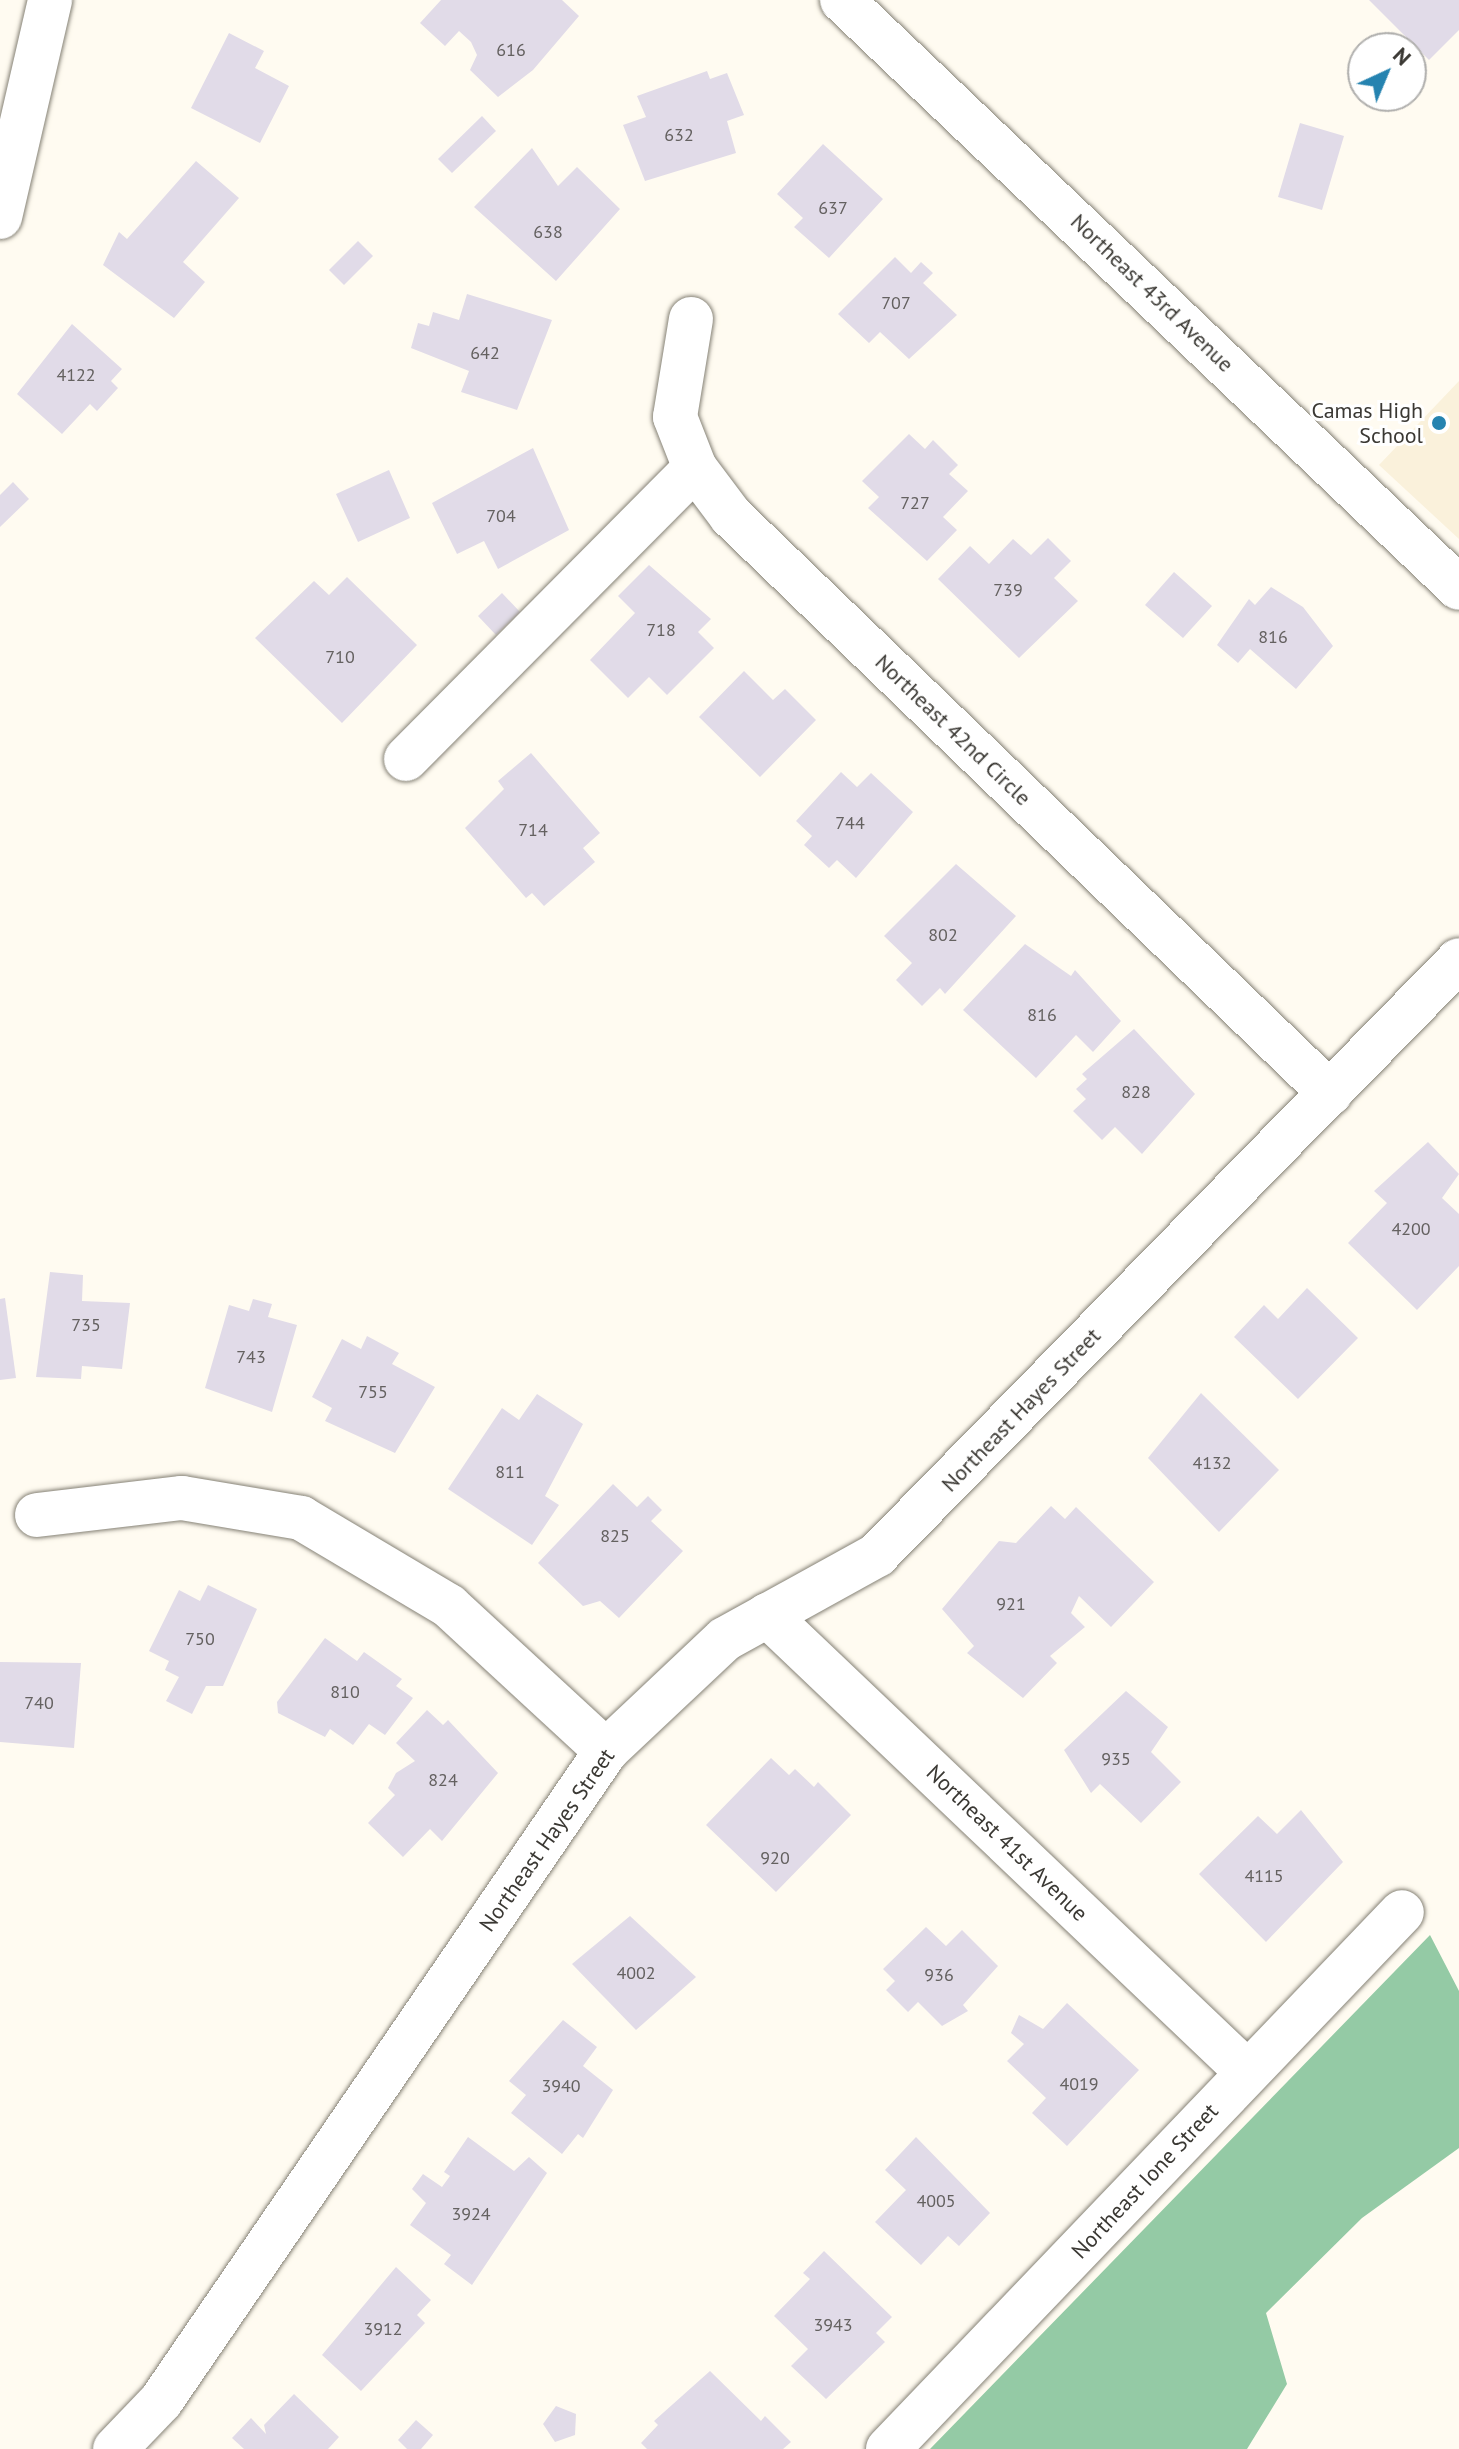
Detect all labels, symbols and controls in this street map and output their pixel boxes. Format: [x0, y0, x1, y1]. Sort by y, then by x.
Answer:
north arrow [1347, 32, 1427, 112]
house number: 616 [496, 39, 526, 61]
text: N [1387, 41, 1417, 71]
house number: 632 [664, 124, 694, 146]
house number: 637 [818, 197, 848, 219]
street label: Northeast 43rd Avenue [1065, 208, 1239, 378]
house number: 638 [533, 221, 563, 243]
house number: 707 [881, 292, 911, 314]
house number: 642 [470, 342, 500, 364]
house number: 4122 [56, 364, 96, 386]
place label: Camas High School [1311, 397, 1423, 448]
marker: Camas High School [1430, 414, 1448, 432]
house number: 727 [900, 492, 930, 514]
house number: 704 [486, 505, 516, 527]
house number: 739 [993, 579, 1023, 601]
house number: 718 [646, 619, 676, 641]
house number: 816 [1258, 626, 1288, 648]
house number: 710 [325, 646, 355, 668]
street label: Northeast 42nd Circle [870, 649, 1036, 811]
house number: 744 [835, 812, 865, 834]
house number: 714 [518, 819, 548, 841]
house number: 802 [928, 924, 958, 946]
house number: 816 [1027, 1004, 1057, 1026]
house number: 828 [1121, 1081, 1151, 1103]
house number: 4200 [1391, 1218, 1431, 1240]
house number: 735 [71, 1314, 101, 1336]
street label: Northeast Hayes Street [936, 1323, 1106, 1497]
house number: 743 [236, 1346, 266, 1368]
house number: 755 [358, 1381, 388, 1403]
house number: 4132 [1192, 1452, 1232, 1474]
house number: 811 [495, 1461, 525, 1483]
house number: 825 [600, 1525, 630, 1547]
house number: 921 [996, 1593, 1026, 1615]
house number: 750 [185, 1628, 215, 1650]
house number: 810 [330, 1681, 360, 1703]
house number: 740 [24, 1692, 54, 1714]
street label: Northeast Hayes Street [474, 1744, 620, 1936]
house number: 935 [1101, 1748, 1131, 1770]
street label: Northeast 41st Avenue [921, 1759, 1093, 1927]
house number: 824 [428, 1769, 458, 1791]
house number: 920 [760, 1847, 790, 1869]
house number: 4115 [1244, 1865, 1284, 1887]
house number: 4002 [616, 1962, 656, 1984]
house number: 936 [924, 1964, 954, 1986]
house number: 4019 [1059, 2073, 1099, 2095]
house number: 3940 [541, 2075, 581, 2097]
street label: Northeast Ione Street [1066, 2098, 1224, 2264]
house number: 4005 [916, 2190, 956, 2212]
house number: 3924 [451, 2203, 491, 2225]
house number: 3943 [813, 2314, 853, 2336]
house number: 3912 [363, 2318, 403, 2340]

